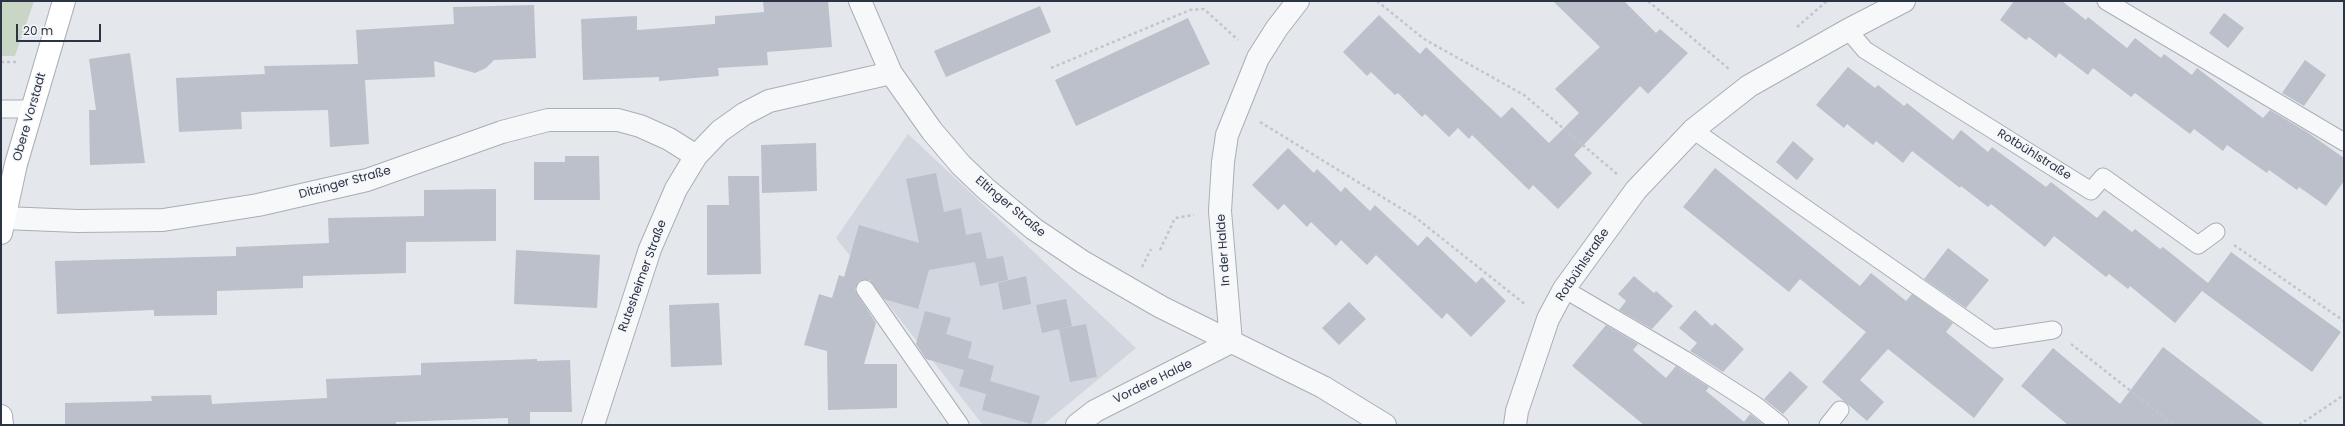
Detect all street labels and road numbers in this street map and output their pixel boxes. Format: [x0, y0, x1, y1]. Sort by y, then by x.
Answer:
street label: Obere Vorstadt [10, 71, 50, 163]
street label: Rotbühlstraße [1994, 126, 2074, 184]
street label: Ditzinger Straße [297, 164, 393, 202]
street label: Eltinger Straße [972, 174, 1048, 240]
street label: In der Halde [1214, 214, 1234, 286]
street label: Rutesheimer Straße [616, 218, 670, 334]
street label: Rotbühlstraße [1553, 226, 1613, 304]
street label: Vordere Halde [1111, 357, 1195, 407]

